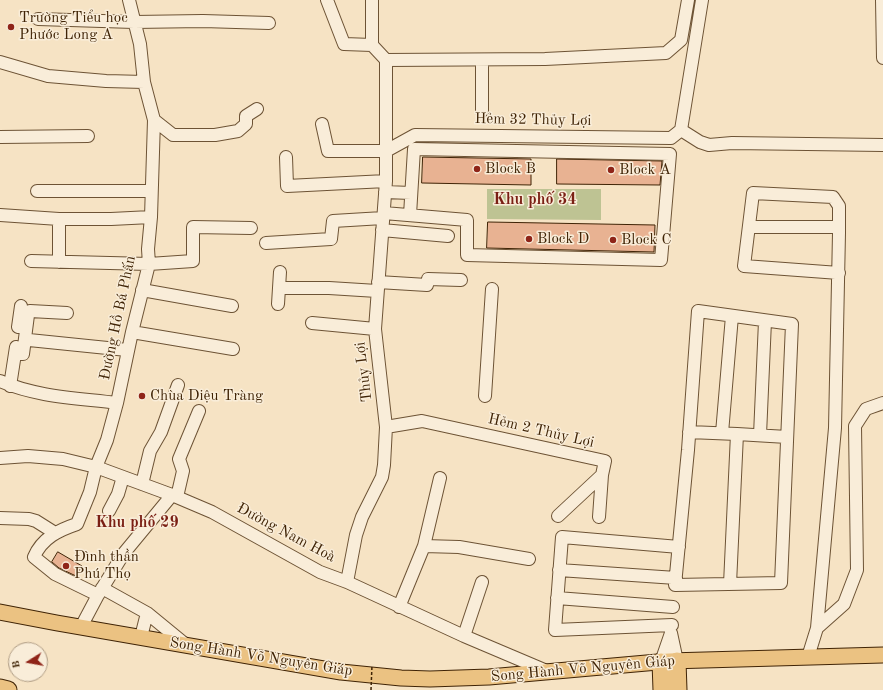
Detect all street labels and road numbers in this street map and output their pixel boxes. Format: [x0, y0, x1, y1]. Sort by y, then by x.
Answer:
street label: Hẻm 32 Thủy Lợi [474, 110, 592, 130]
street label: Đường Hồ Bá Phấn [96, 254, 140, 382]
street label: Thủy Lợi [351, 341, 377, 403]
street label: Hẻm 2 Thủy Lợi [486, 410, 596, 452]
street label: Đường Nam Hoà [234, 499, 338, 567]
street label: Song Hành Võ Nguyên Giáp [168, 634, 354, 680]
street label: Song Hành Võ Nguyên Giáp [490, 652, 676, 686]

